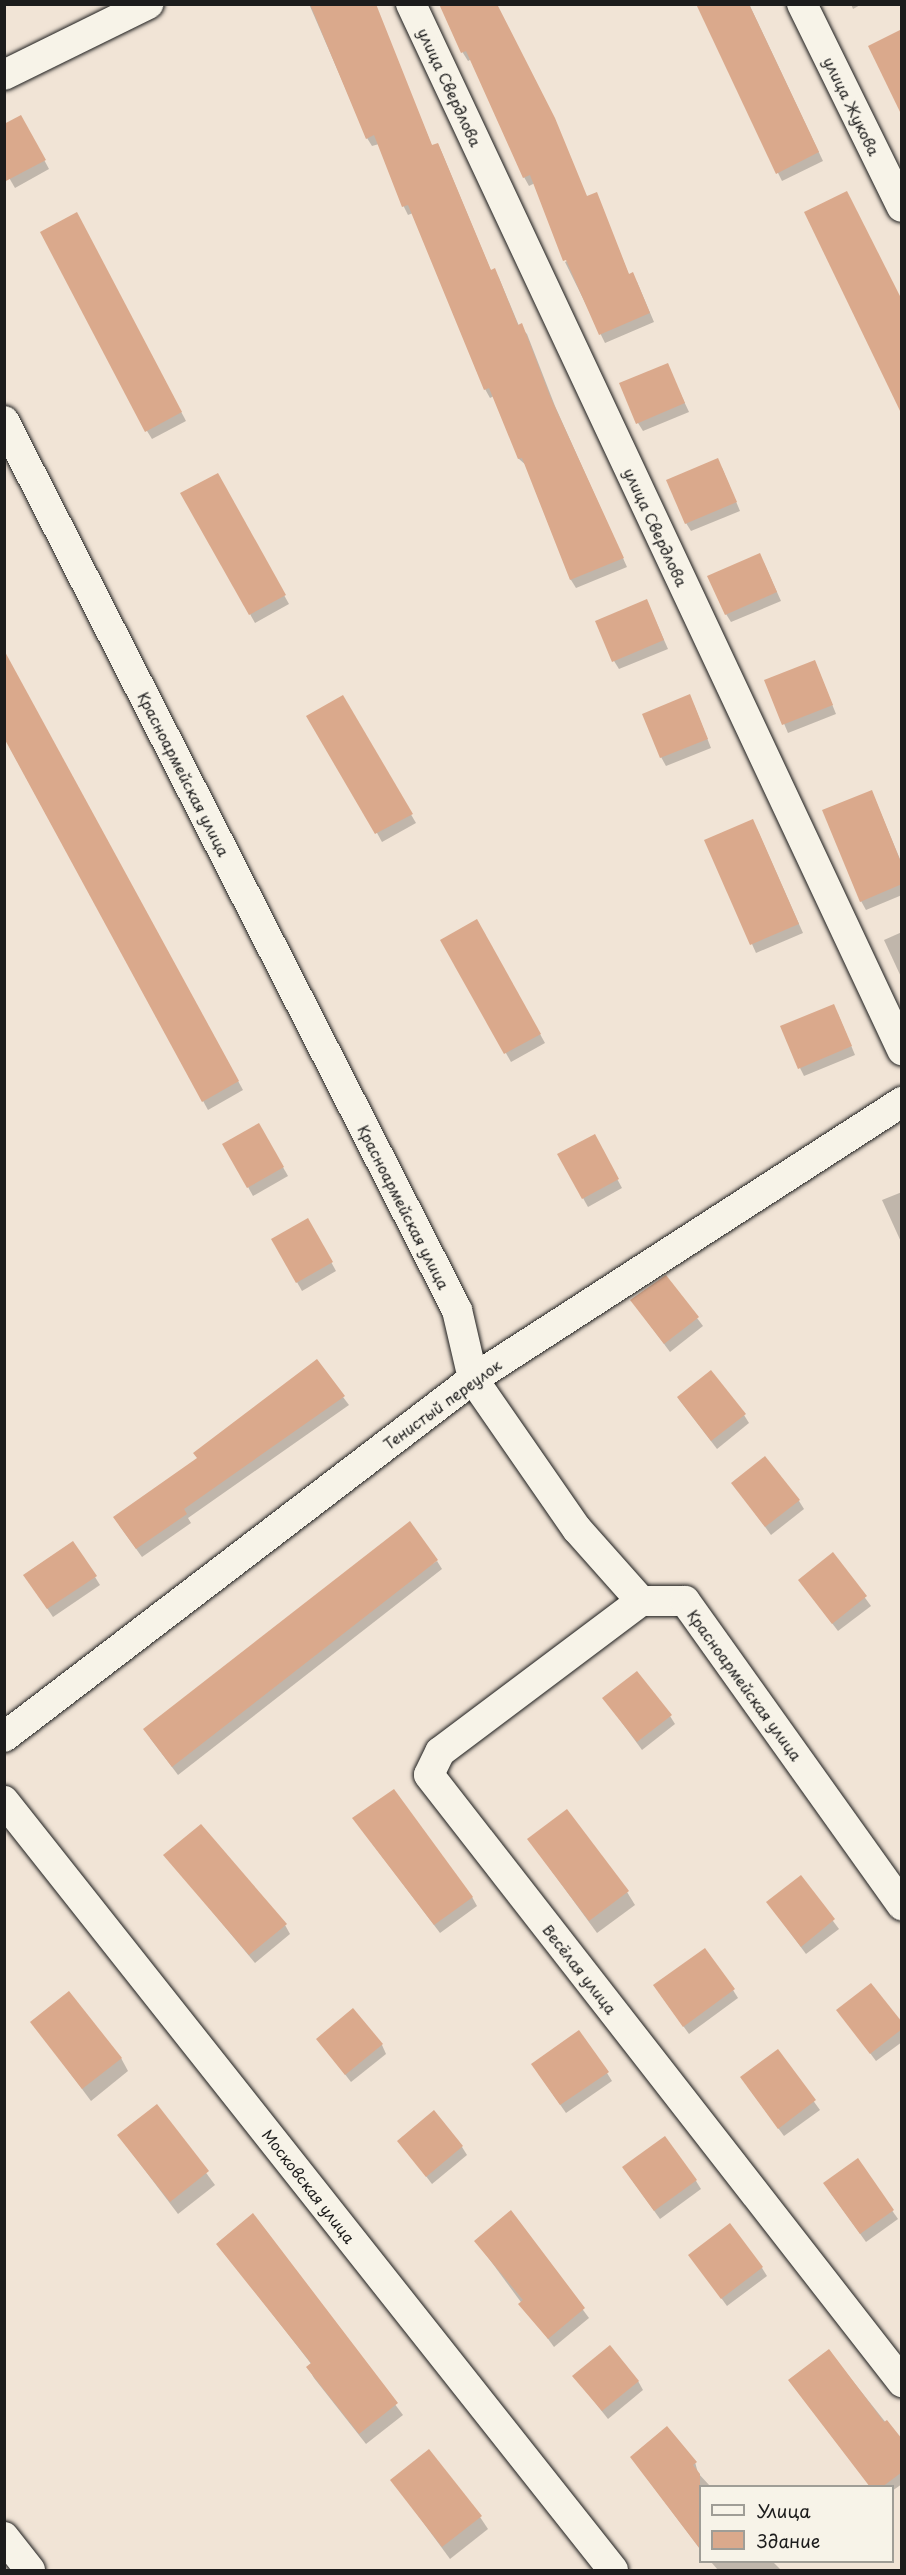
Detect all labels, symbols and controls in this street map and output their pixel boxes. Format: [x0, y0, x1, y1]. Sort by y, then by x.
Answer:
street label: улица Свердлова [414, 24, 486, 150]
street label: улица Жукова [820, 53, 884, 159]
street label: улица Свердлова [620, 464, 692, 590]
street label: Красноармейская улица [134, 688, 234, 860]
street label: Красноармейская улица [354, 1121, 454, 1293]
street label: Тенистый переулок [380, 1355, 504, 1453]
street label: Красноармейская улица [684, 1606, 806, 1764]
street label: Весёлая улица [539, 1920, 621, 2018]
street label: Московская улица [259, 2125, 359, 2247]
legend [699, 2485, 894, 2563]
text: Улица [757, 2497, 811, 2524]
text: Здание [757, 2527, 820, 2554]

